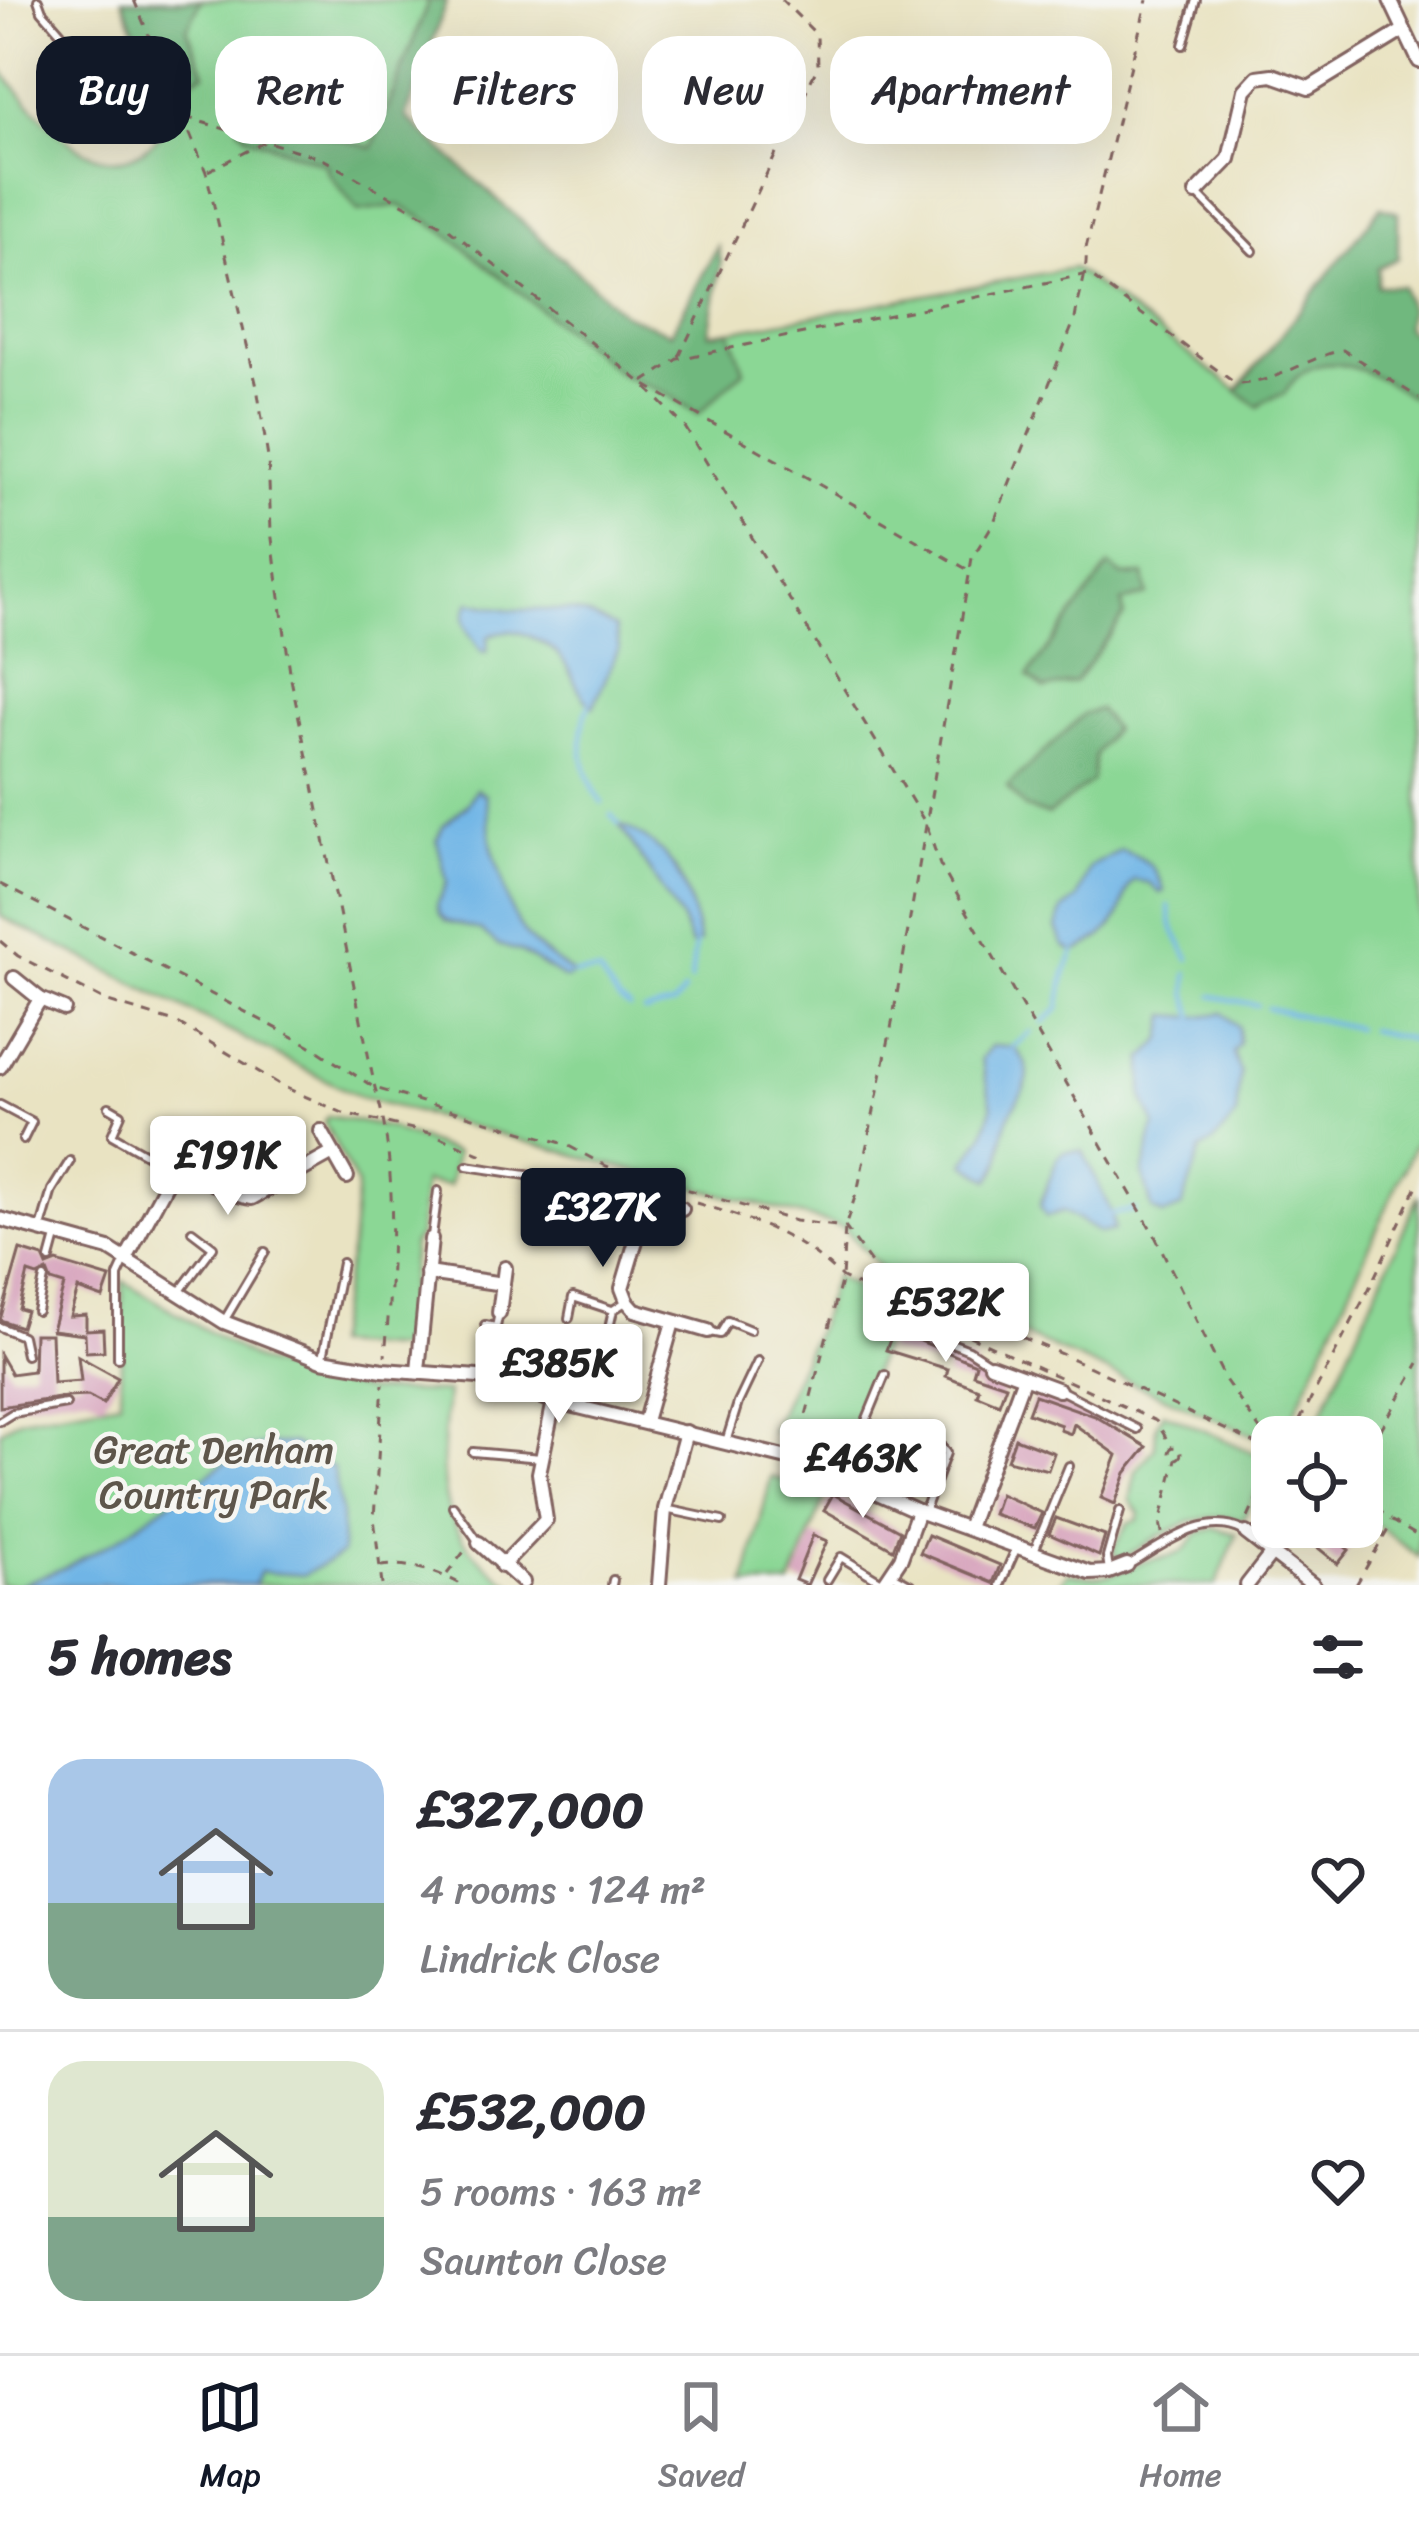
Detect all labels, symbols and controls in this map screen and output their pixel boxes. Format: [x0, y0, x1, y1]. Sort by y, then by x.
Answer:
chip: Buy [36, 36, 191, 144]
chip: Rent [215, 36, 387, 144]
chip: Filters [411, 36, 618, 144]
chip: New [642, 36, 806, 144]
chip: Apartment [830, 36, 1112, 144]
pin: £191K [144, 1116, 312, 1218]
text: £191K [177, 1120, 279, 1189]
pin: £327K [519, 1168, 687, 1270]
text: £327K [548, 1172, 658, 1241]
pin: £532K [862, 1263, 1030, 1365]
text: £532K [890, 1267, 1002, 1336]
pin: £385K [475, 1324, 643, 1426]
text: £385K [502, 1328, 616, 1397]
park label: Great Denham Country Park [94, 1415, 334, 1529]
map controls [1251, 1416, 1383, 1548]
button: locate [1251, 1416, 1383, 1548]
pin: £463K [779, 1419, 947, 1521]
text: £463K [807, 1423, 919, 1492]
text: 5 homes [48, 1612, 231, 1702]
icon: filters [1305, 1624, 1371, 1690]
text: £327,000 [420, 1765, 644, 1855]
icon: home [144, 1807, 288, 1951]
icon: heart [1305, 1846, 1371, 1912]
text: 4 rooms · 124 m² [420, 1855, 706, 1924]
text: Lindrick Close [420, 1924, 660, 1993]
text: £532,000 [420, 2067, 646, 2157]
icon: home [144, 2109, 288, 2253]
icon: heart [1305, 2148, 1371, 2214]
text: 5 rooms · 163 m² [420, 2157, 702, 2226]
text: Saunton Close [420, 2226, 667, 2295]
tab: Map [197, 2374, 263, 2504]
tab: Saved [658, 2374, 745, 2504]
tab: Home [1139, 2374, 1222, 2504]

